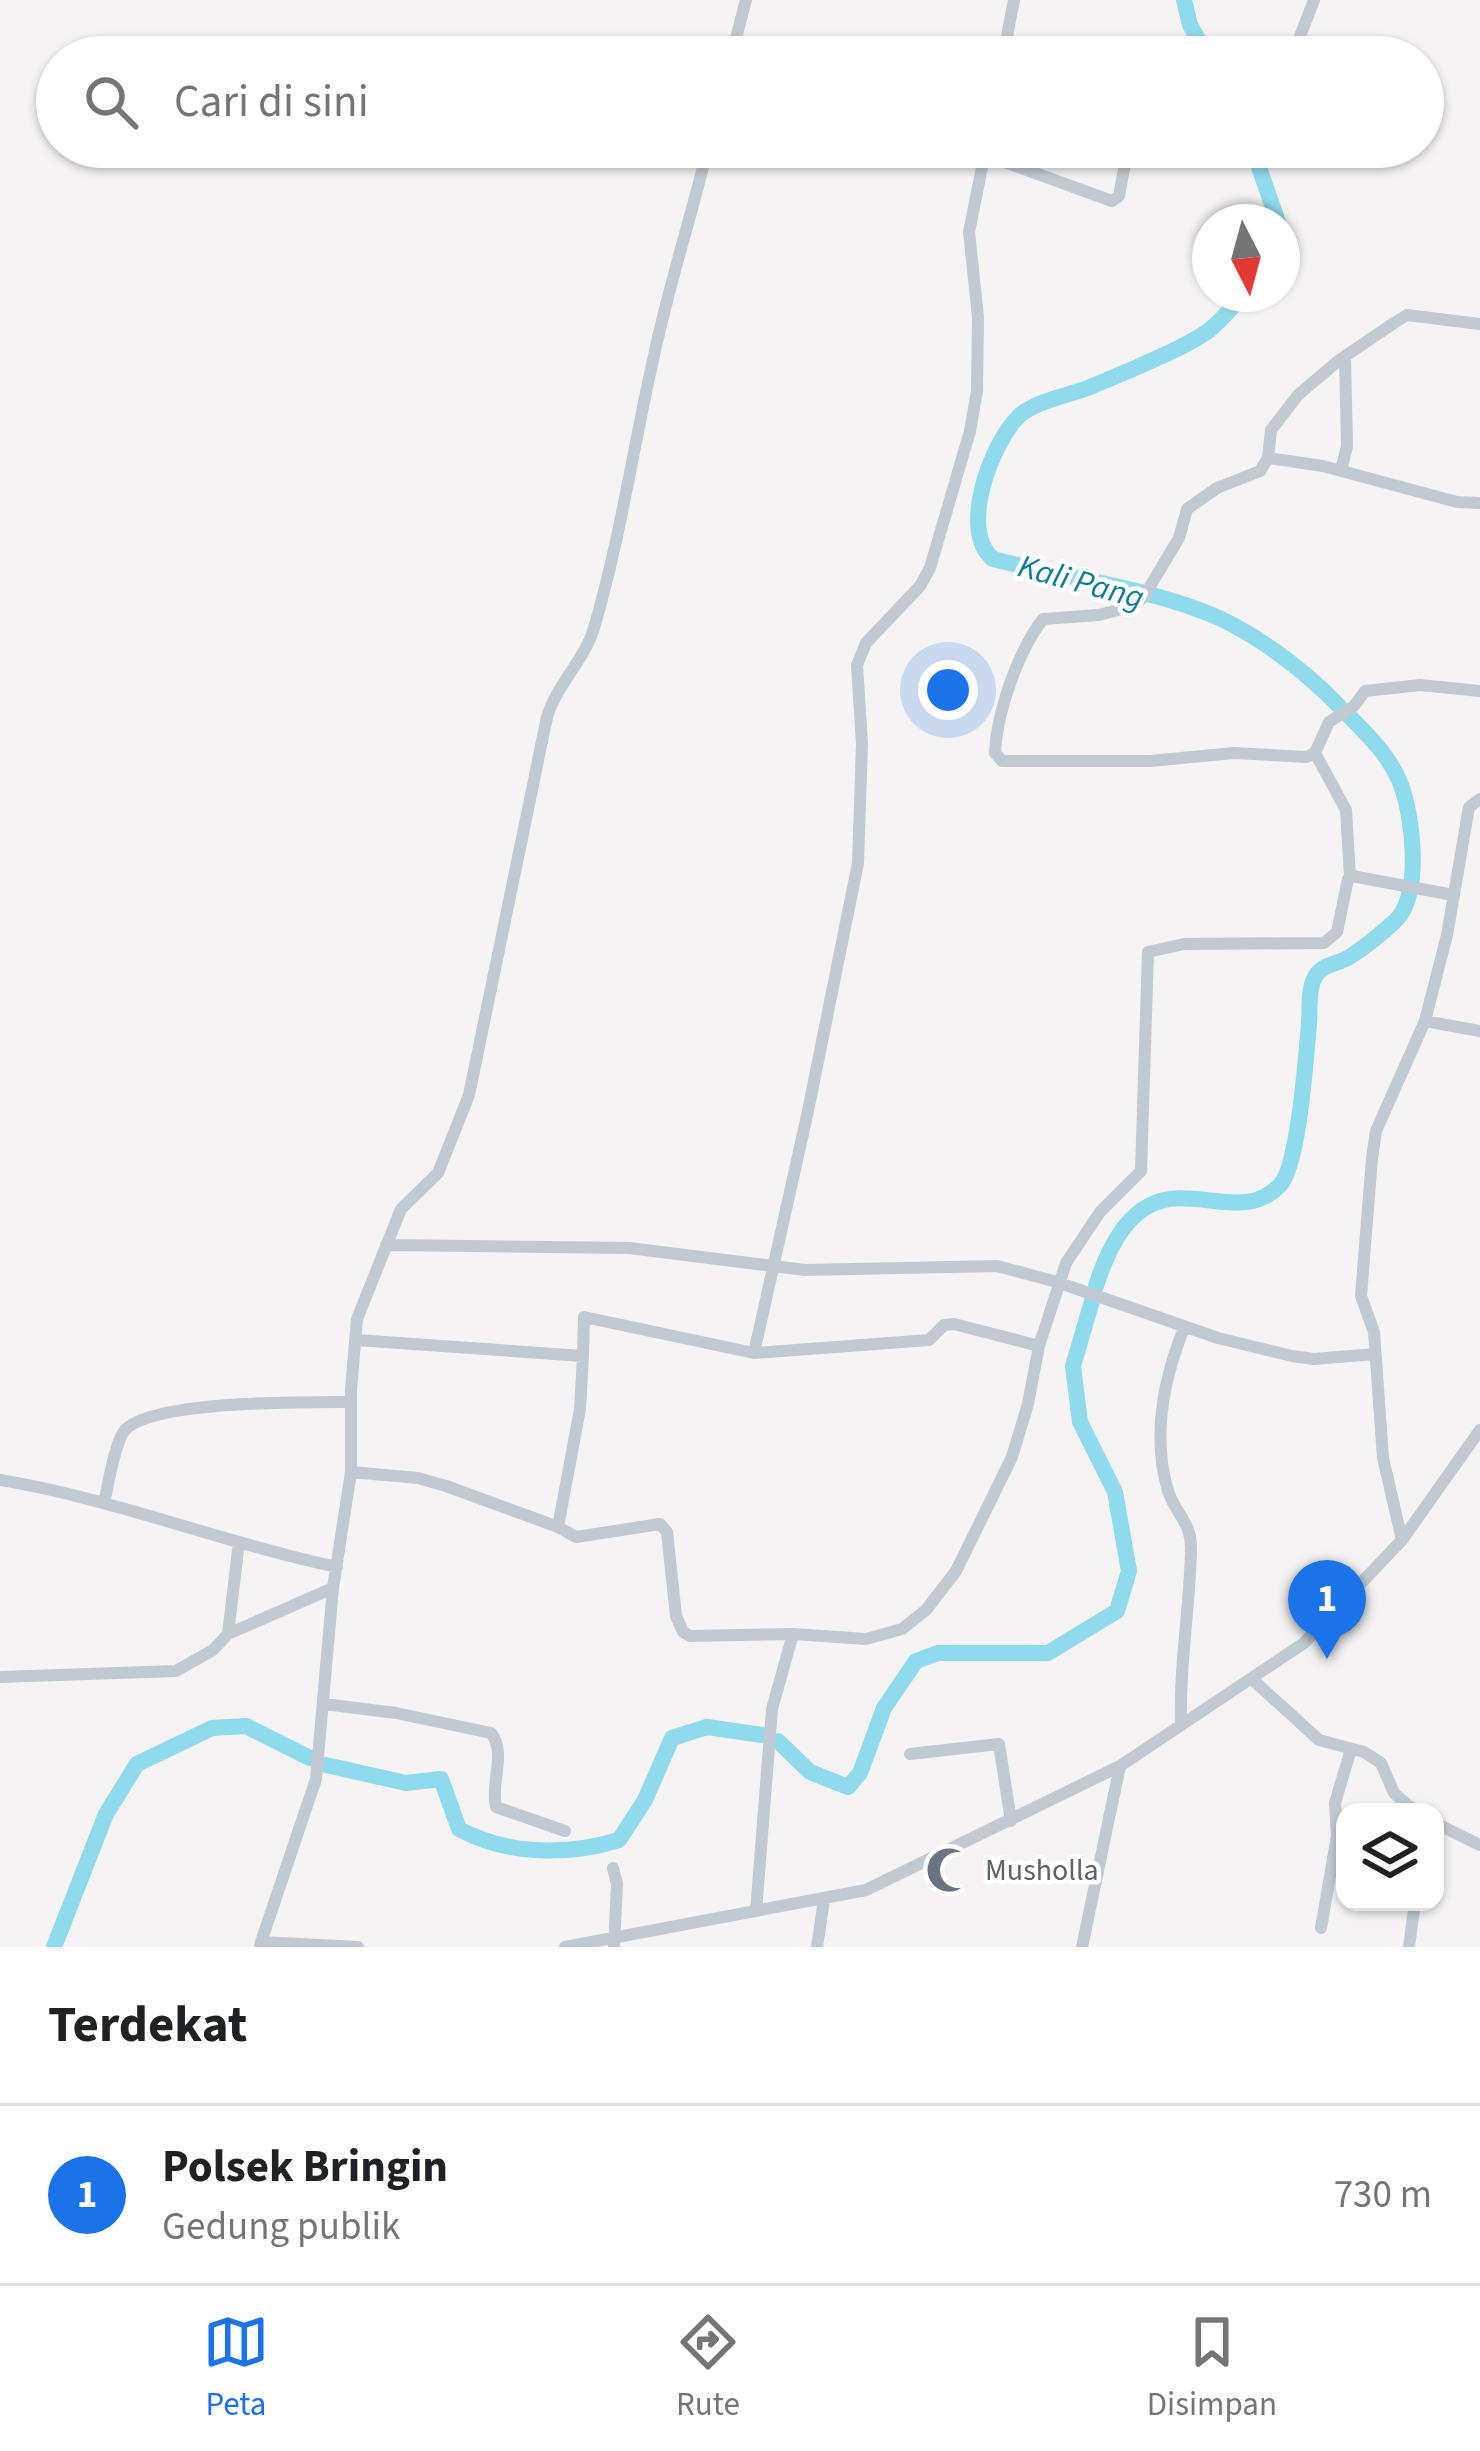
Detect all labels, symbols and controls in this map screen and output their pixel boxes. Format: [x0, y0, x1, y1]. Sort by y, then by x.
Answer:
search box [36, 36, 1444, 168]
icon: search [78, 69, 144, 135]
text: Cari di sini [174, 70, 369, 134]
north arrow [1192, 204, 1300, 312]
water label: Kali Pang [1013, 543, 1149, 621]
your location [918, 660, 978, 720]
pin: 1 [1288, 1560, 1366, 1659]
map controls [1336, 1803, 1444, 1911]
button: layers [1336, 1803, 1444, 1911]
mosque icon: Musholla [924, 1845, 974, 1895]
place label: Musholla [985, 1849, 1099, 1892]
text: Terdekat [48, 1989, 247, 2061]
text: Polsek Bringin [162, 2135, 448, 2199]
text: 1 [77, 2167, 97, 2223]
text: 730 m [1334, 2167, 1432, 2223]
text: Gedung publik [162, 2199, 400, 2255]
tab: Peta [203, 2309, 269, 2428]
tab: Rute [675, 2309, 741, 2428]
tab: Disimpan [1147, 2309, 1277, 2428]

